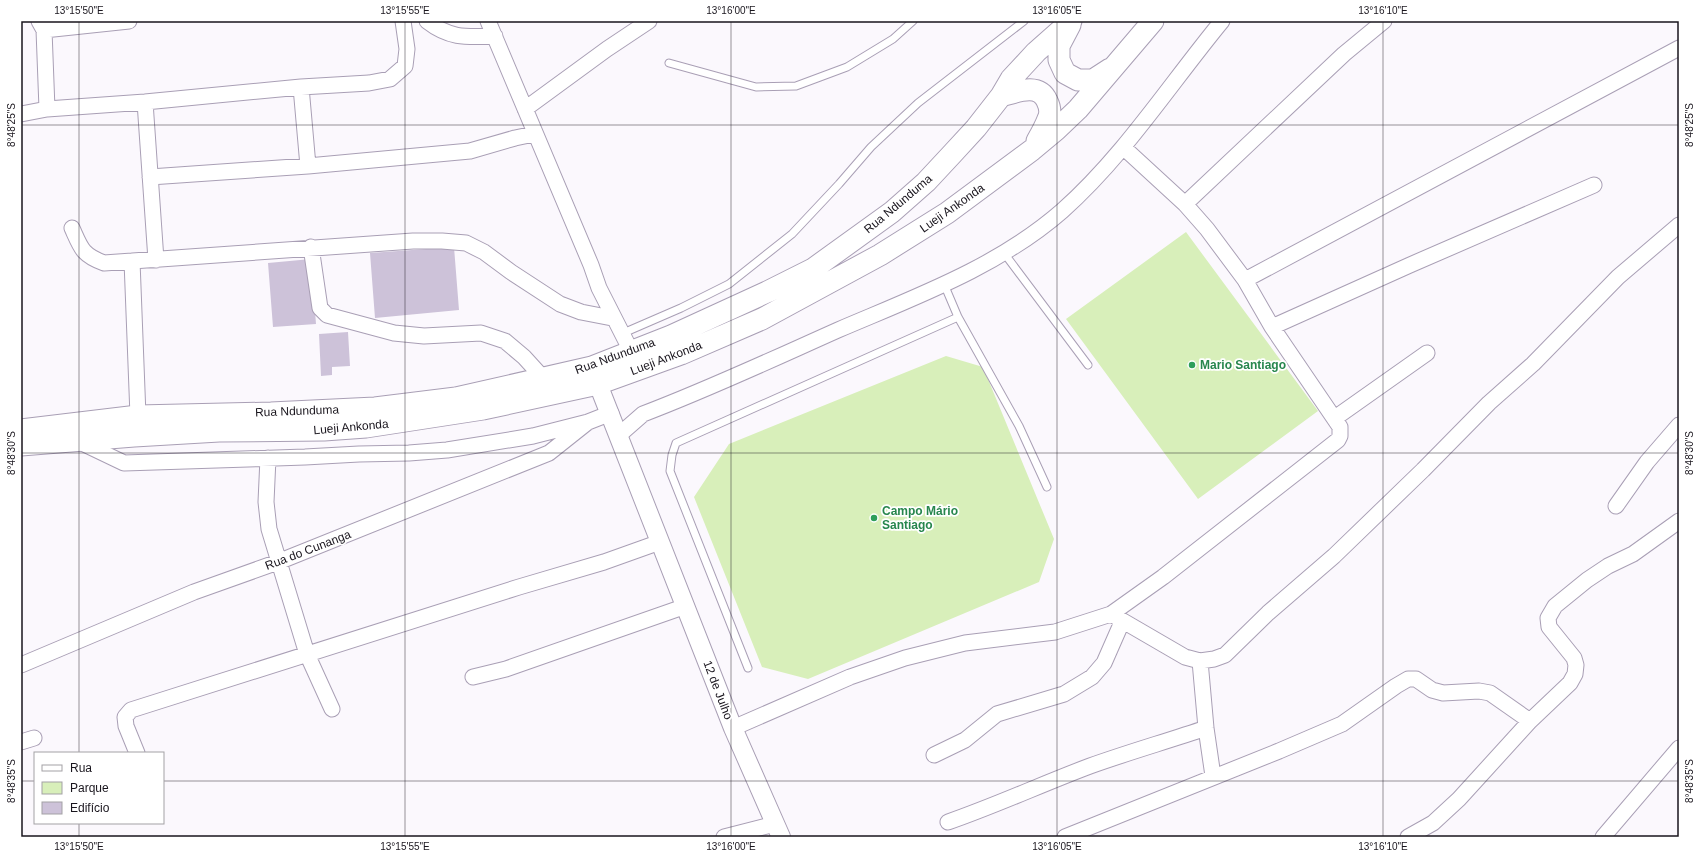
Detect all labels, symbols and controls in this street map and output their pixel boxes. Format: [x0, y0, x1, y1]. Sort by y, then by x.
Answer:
text: 13°15'50"E [54, 5, 104, 16]
text: 13°15'55"E [380, 5, 430, 16]
text: 13°16'00"E [706, 5, 756, 16]
text: 13°16'05"E [1032, 5, 1082, 16]
text: 13°16'10"E [1358, 5, 1408, 16]
text: 8°48'25"S [6, 103, 17, 147]
text: 8°48'25"S [1684, 103, 1695, 147]
street label: Rua Ndunduma [861, 171, 935, 236]
street label: Lueji Ankonda [917, 180, 987, 235]
street label: Rua Ndunduma [573, 335, 657, 377]
street label: Lueji Ankonda [628, 338, 704, 378]
place label: Mario Santiago [1200, 358, 1286, 372]
marker: Mario Santiago [1187, 360, 1197, 370]
street label: Rua Ndunduma [255, 403, 340, 419]
street label: Lueji Ankonda [313, 417, 389, 437]
text: 8°48'30"S [6, 431, 17, 475]
text: 8°48'30"S [1684, 431, 1695, 475]
place label: Campo Mário Santiago [882, 504, 958, 532]
marker: Campo Mário Santiago [869, 513, 879, 523]
street label: Rua do Cunanga [263, 527, 353, 573]
street label: 12 de Julho [700, 659, 736, 722]
legend [34, 752, 164, 824]
text: 8°48'35"S [6, 759, 17, 803]
text: 8°48'35"S [1684, 759, 1695, 803]
text: Rua [70, 761, 92, 775]
text: Parque [70, 781, 109, 795]
text: Edifício [70, 801, 110, 815]
text: 13°15'50"E [54, 841, 104, 852]
text: 13°15'55"E [380, 841, 430, 852]
text: 13°16'00"E [706, 841, 756, 852]
text: 13°16'05"E [1032, 841, 1082, 852]
text: 13°16'10"E [1358, 841, 1408, 852]

